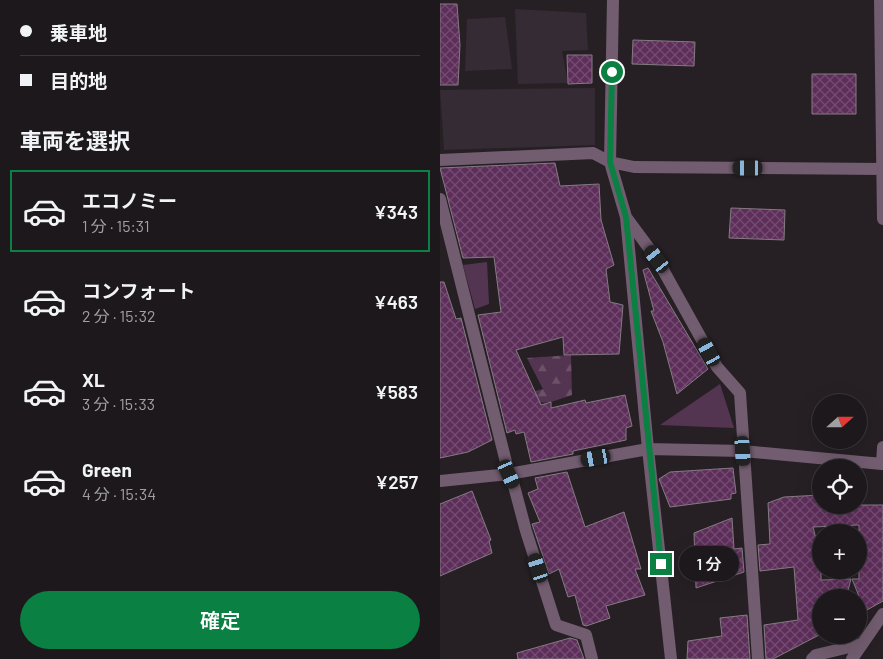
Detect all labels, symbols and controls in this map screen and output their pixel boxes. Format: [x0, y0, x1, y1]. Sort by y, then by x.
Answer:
text: 乗車地 [50, 21, 107, 44]
route start [601, 61, 623, 83]
text: 目的地 [50, 69, 107, 92]
text: 車両を選択 [20, 127, 130, 153]
car [733, 161, 763, 176]
icon: car [22, 189, 67, 234]
text: エコノミー [82, 189, 177, 212]
text: ¥343 [374, 200, 418, 223]
text: 1 分 · 15:31 [82, 216, 150, 235]
car [641, 243, 672, 275]
icon: car [22, 279, 67, 324]
text: コンフォート [82, 279, 195, 302]
text: ¥463 [374, 290, 418, 313]
text: 2 分 · 15:32 [82, 306, 156, 325]
car [695, 335, 722, 369]
text: XL [82, 368, 105, 391]
icon: car [22, 369, 67, 414]
text: ¥583 [375, 380, 418, 403]
text: 3 分 · 15:33 [82, 394, 155, 413]
north arrow [812, 394, 868, 449]
map controls [812, 394, 867, 644]
car [734, 436, 751, 466]
car [579, 448, 612, 468]
car [496, 457, 521, 491]
text: Green [82, 458, 132, 481]
icon: car [22, 459, 67, 504]
button: locate [812, 459, 867, 514]
text: ¥257 [375, 470, 418, 493]
text: 4 分 · 15:34 [82, 484, 156, 503]
button: + [812, 524, 867, 579]
callout: 1 分 [678, 546, 738, 582]
car [526, 551, 549, 585]
route end [650, 553, 672, 575]
text: 1 分 [697, 554, 721, 573]
button: − [812, 589, 867, 644]
button: 確定 [20, 591, 420, 649]

